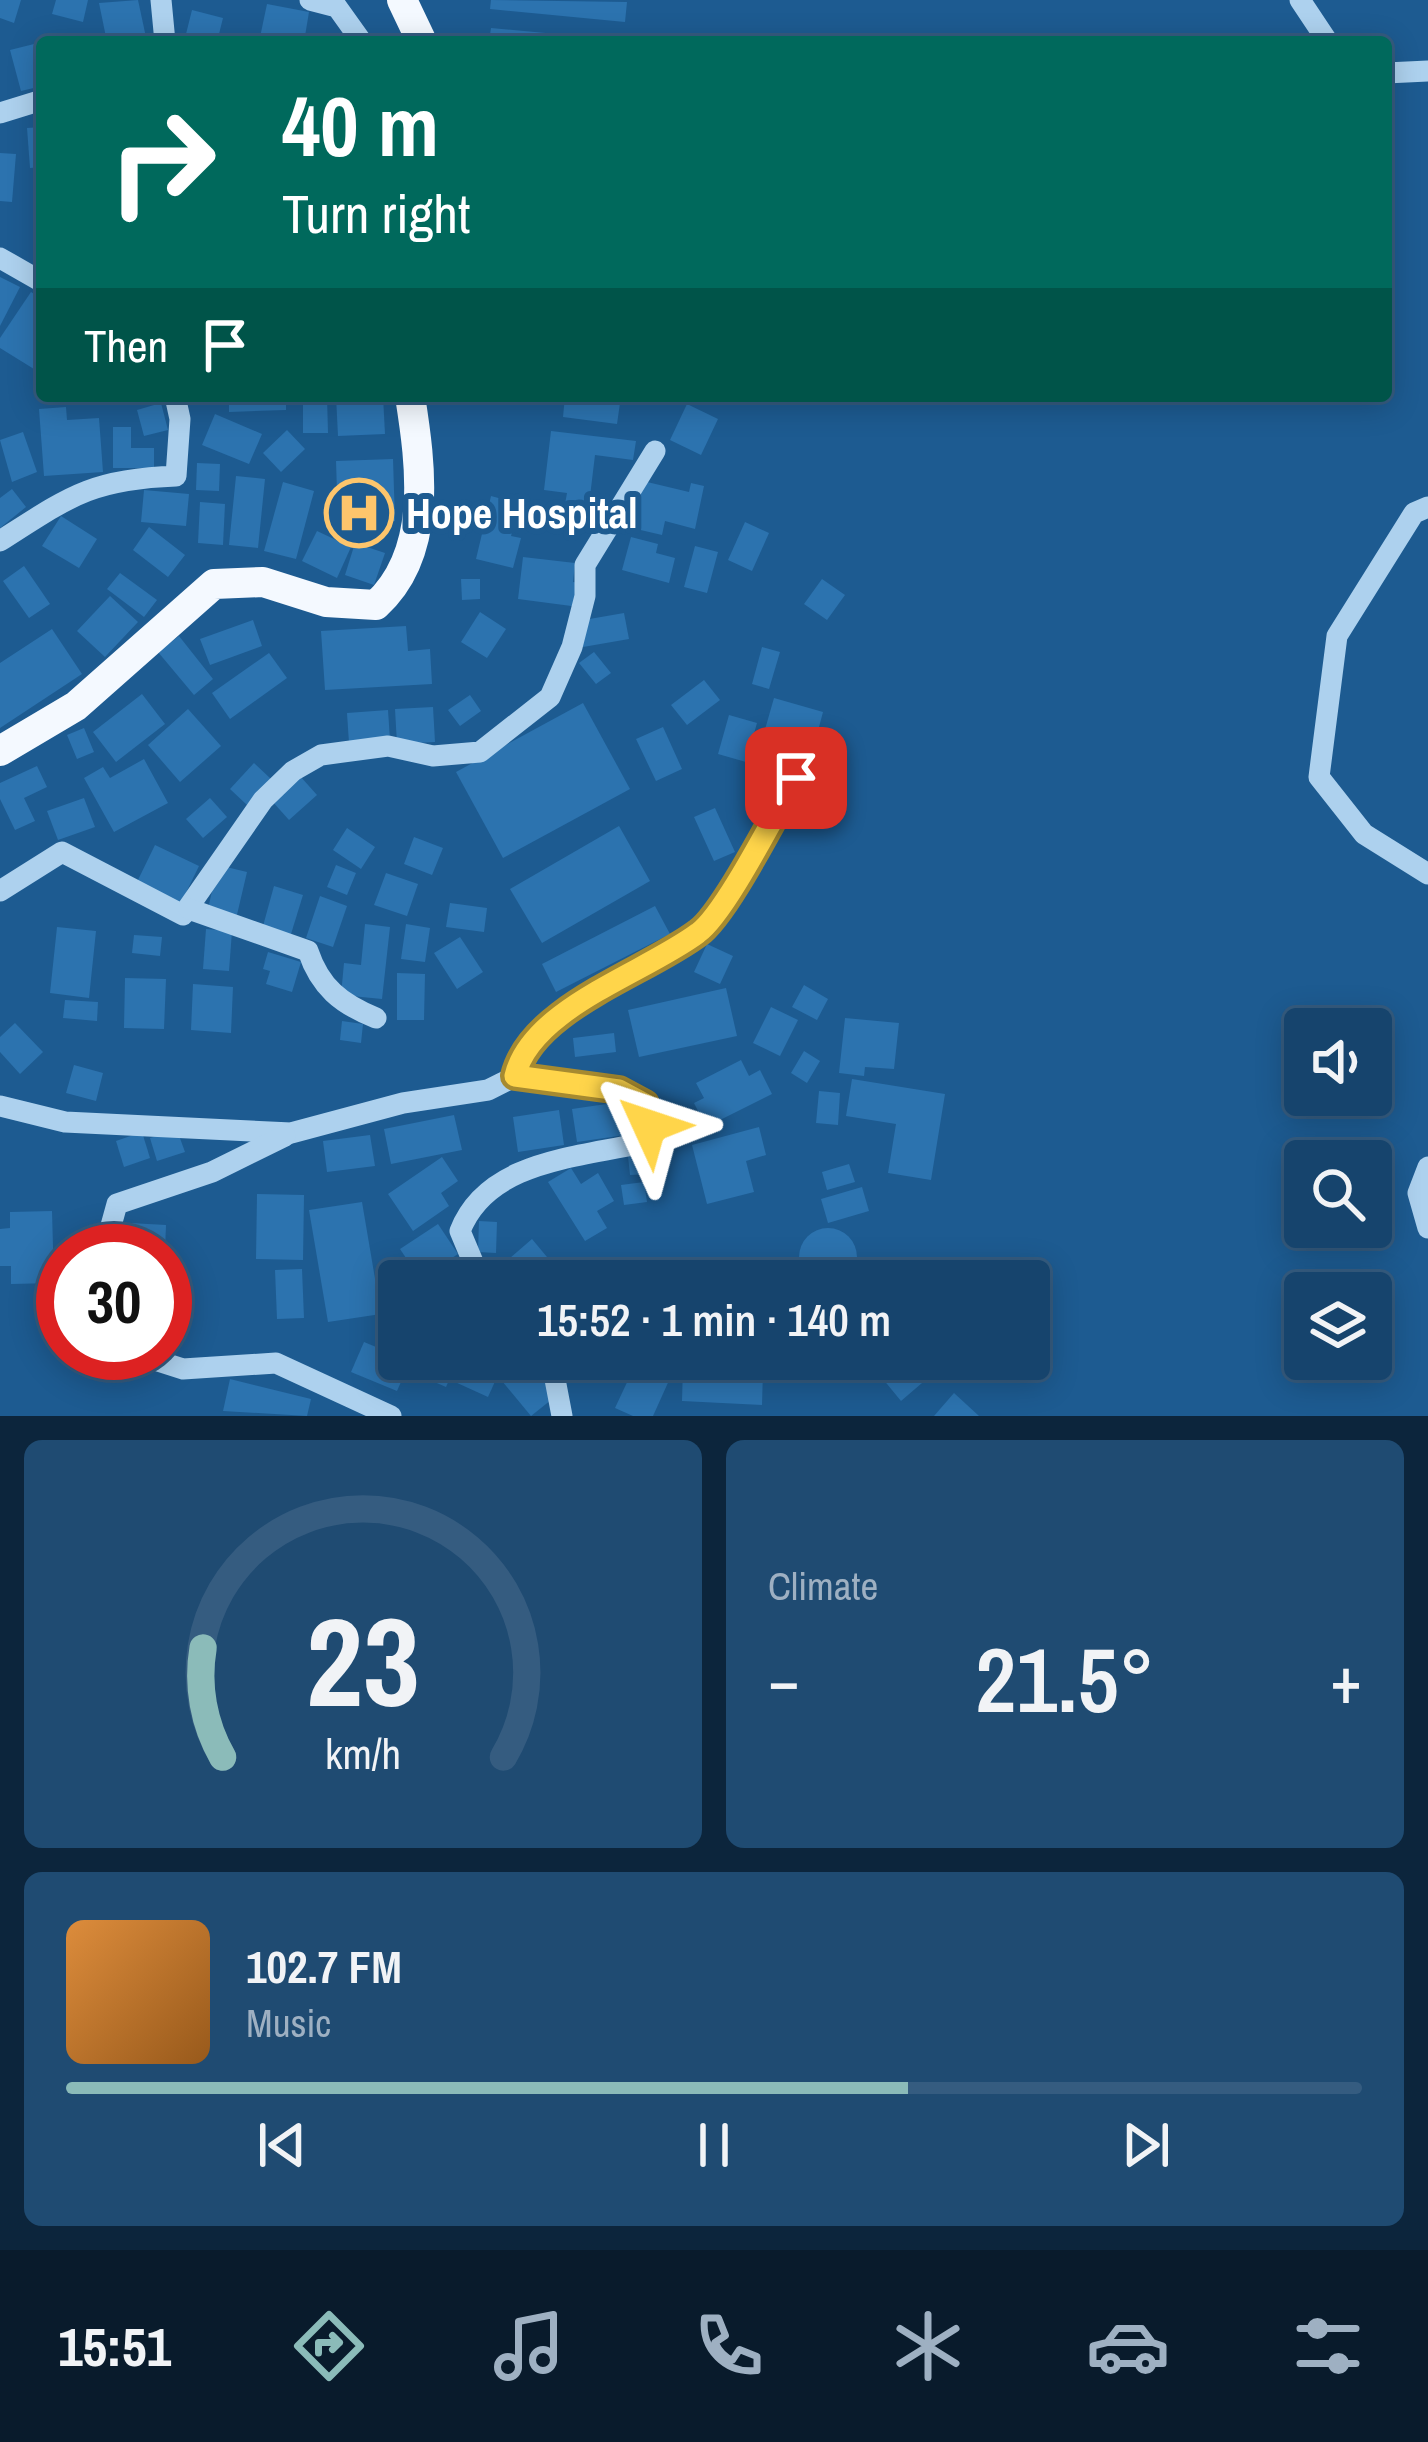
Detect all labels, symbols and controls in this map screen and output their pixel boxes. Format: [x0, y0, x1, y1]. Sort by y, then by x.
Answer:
text: 40 m [282, 69, 439, 182]
icon: right [84, 84, 240, 240]
text: Turn right [282, 177, 470, 250]
icon: arrive [192, 312, 258, 378]
text: Then [84, 315, 168, 376]
hospital icon: Hope Hospital [324, 478, 394, 548]
place label: Hope Hospital [406, 485, 638, 541]
pin [745, 727, 847, 829]
icon: arrive [763, 745, 829, 811]
map controls [1284, 1008, 1392, 1380]
button: sound [1284, 1008, 1392, 1116]
position arrow [586, 1063, 712, 1189]
button: search [1284, 1140, 1392, 1248]
speed limit sign: 30 [36, 1224, 192, 1380]
button: layers [1284, 1272, 1392, 1380]
text: 15:52 · 1 min · 140 m [537, 1289, 891, 1350]
text: Climate [768, 1560, 878, 1612]
text: 23 [306, 1577, 420, 1745]
text: 21.5° [975, 1619, 1155, 1740]
text: − [768, 1635, 800, 1724]
text: + [1330, 1635, 1362, 1724]
text: km/h [325, 1725, 401, 1782]
text: 102.7 FM [246, 1936, 402, 1997]
text: Music [246, 1997, 331, 2049]
icon: previous [249, 2112, 315, 2178]
icon: pause [681, 2112, 747, 2178]
icon: next [1113, 2112, 1179, 2178]
icon: directions [287, 2304, 371, 2388]
icon: music [487, 2304, 571, 2388]
icon: phone [687, 2304, 771, 2388]
icon: climate [886, 2304, 970, 2388]
icon: car [1086, 2304, 1170, 2388]
icon: filters [1286, 2304, 1370, 2388]
text: 15:51 [58, 2310, 171, 2383]

